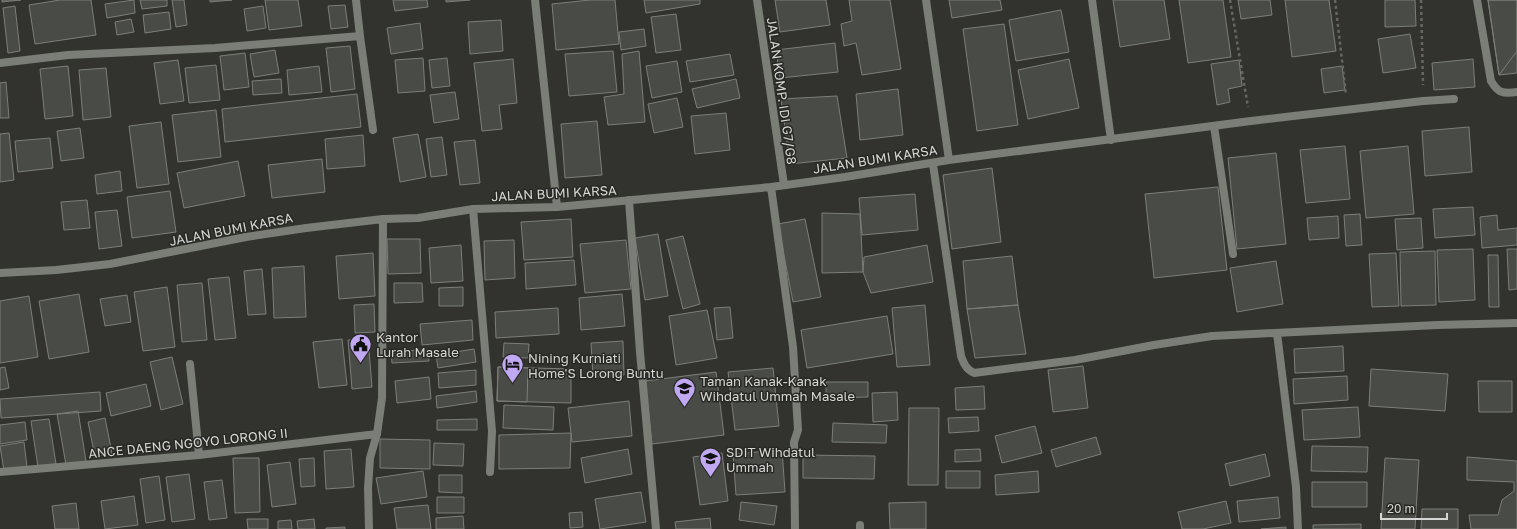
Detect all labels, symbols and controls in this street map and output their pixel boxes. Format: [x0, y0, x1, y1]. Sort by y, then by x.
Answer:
street label: JALAN KOMP. IDI G7/G8 [764, 16, 800, 166]
street label: JALAN BUMI KARSA [812, 141, 939, 177]
street label: JALAN BUMI KARSA [491, 182, 617, 204]
street label: JALAN BUMI KARSA [168, 209, 294, 249]
place label: Kantor Lurah Masale [376, 329, 459, 360]
public building icon: Kantor Lurah Masale [347, 331, 373, 364]
place label: Nining Kurniati Home'S Lorong Buntu [528, 350, 664, 381]
hotel icon: Nining Kurniati Home'S Lorong Buntu [500, 352, 526, 385]
place label: Taman Kanak-Kanak Wihdatul Ummah Masale [700, 373, 855, 404]
school or university icon: Taman Kanak-Kanak Wihdatul Ummah Masale [671, 375, 697, 408]
street label: ANCE DAENG NGOYO LORONG II [87, 425, 289, 461]
place label: SDIT Wihdatul Ummah [726, 444, 815, 475]
school or university icon: SDIT Wihdatul Ummah [698, 446, 724, 479]
scale bar [1381, 495, 1447, 521]
text: 20 m [1387, 501, 1415, 516]

